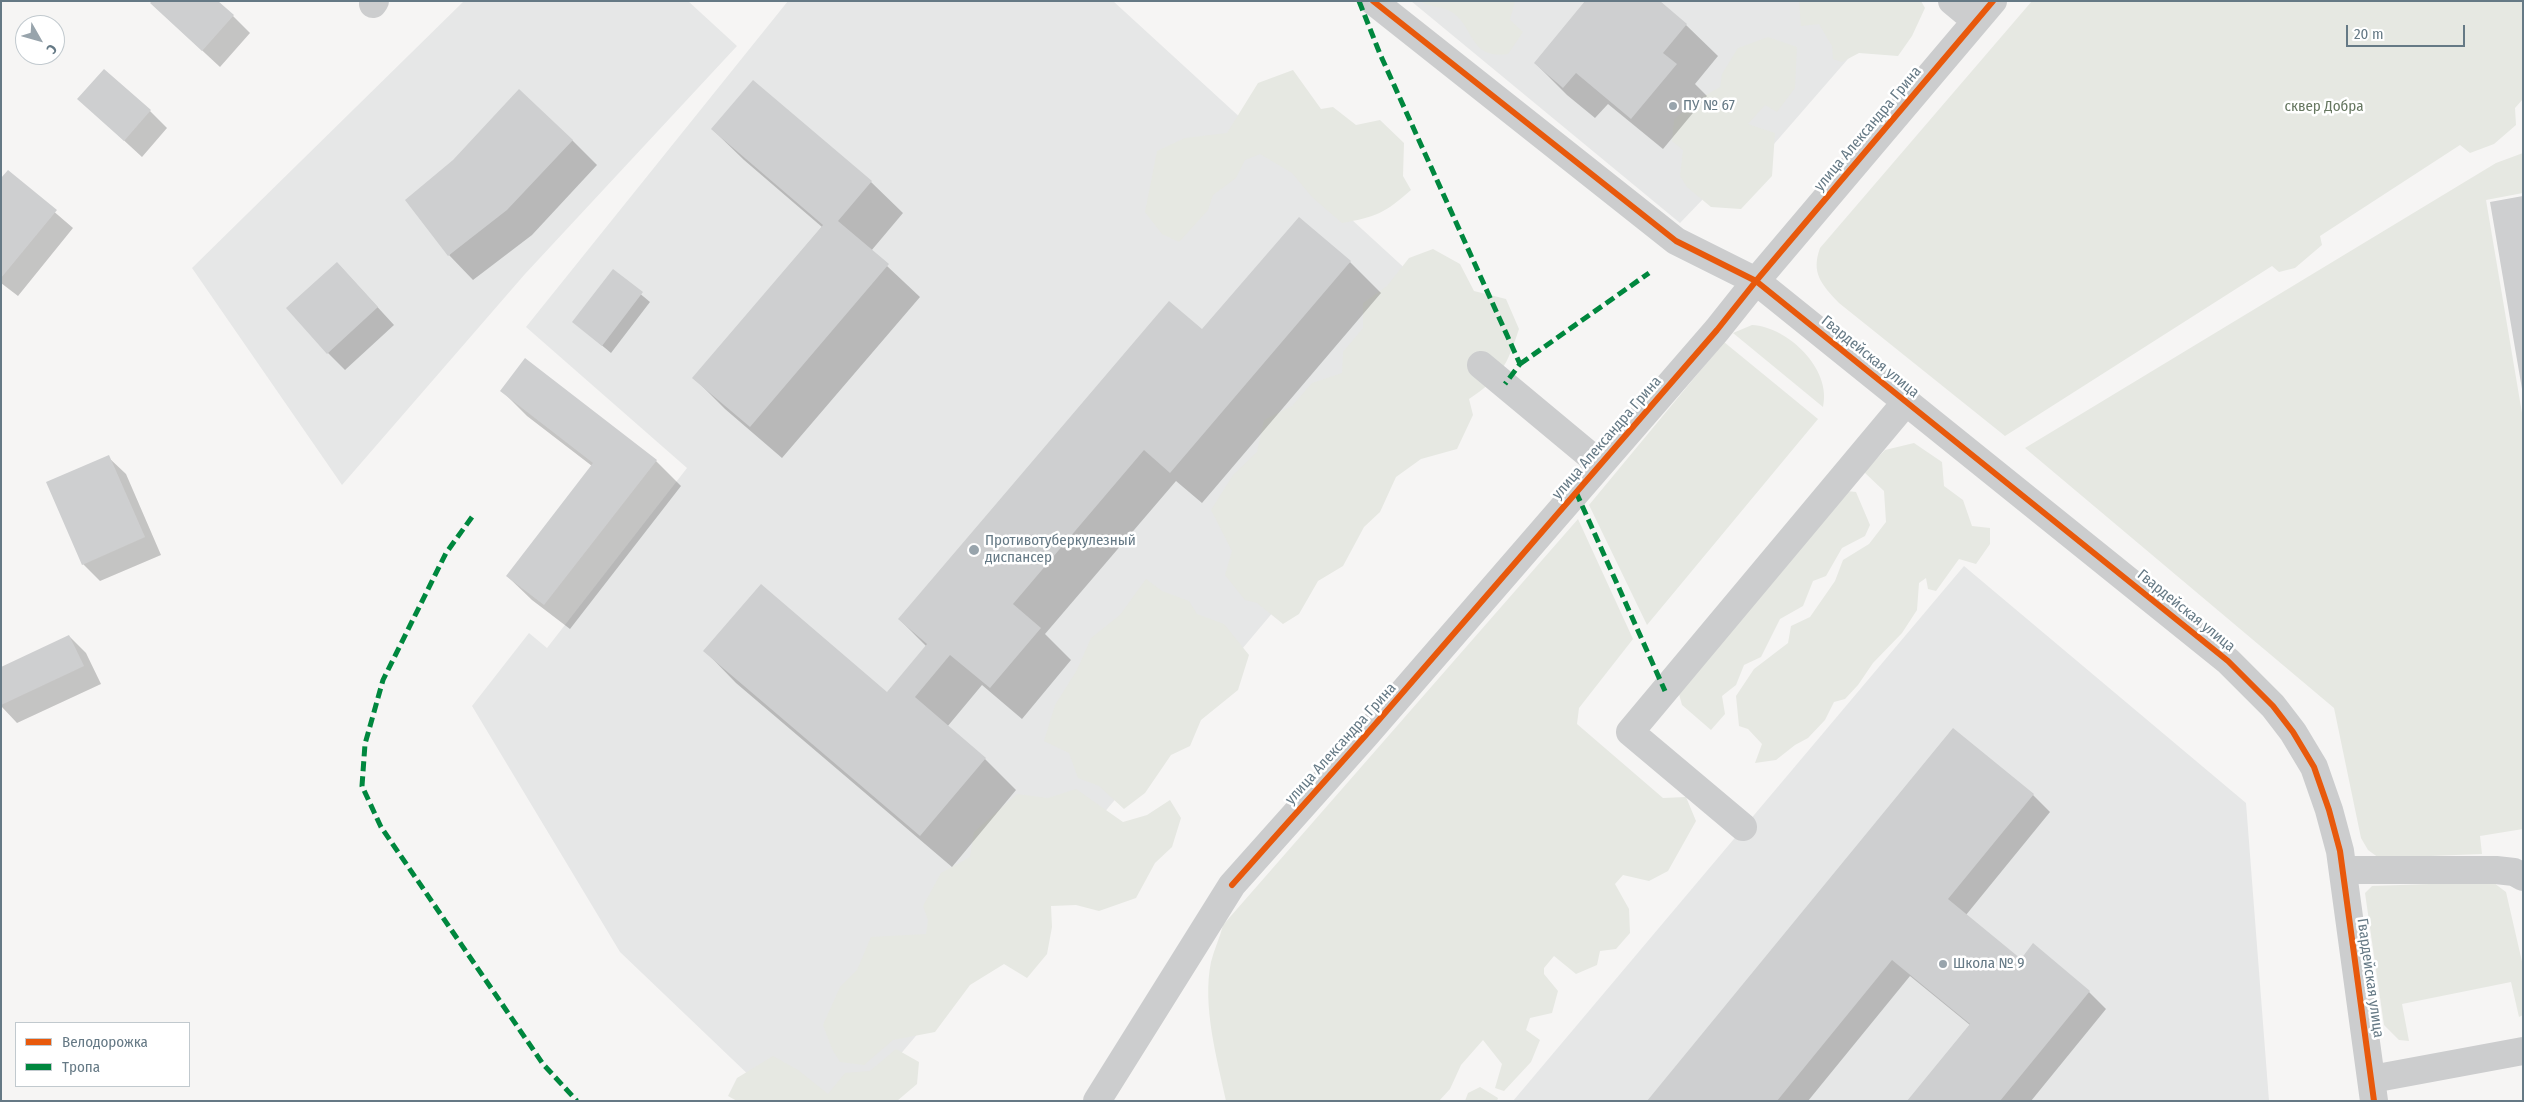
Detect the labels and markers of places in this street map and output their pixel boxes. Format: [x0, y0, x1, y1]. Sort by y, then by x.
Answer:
place label: ПУ № 67 [1683, 97, 1735, 115]
marker: ПУ № 67 [1667, 100, 1679, 112]
place label: Противотуберкулезный диспансер [985, 532, 1136, 567]
marker: Противотуберкулезный диспансер [967, 543, 981, 557]
place label: Школа № 9 [1953, 955, 2024, 973]
marker: Школа № 9 [1937, 958, 1949, 970]

